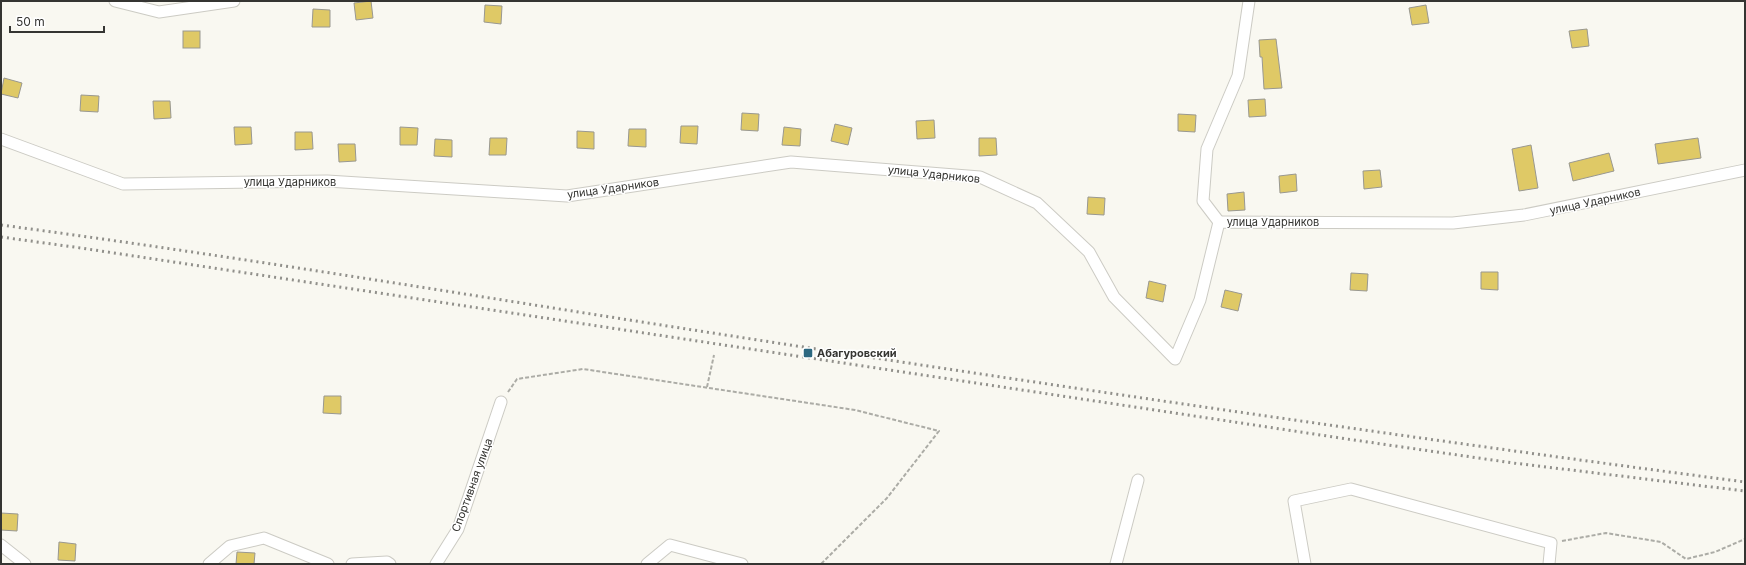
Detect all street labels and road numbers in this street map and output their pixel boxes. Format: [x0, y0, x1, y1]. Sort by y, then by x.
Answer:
street label: улица Ударников [887, 162, 981, 186]
street label: улица Ударников [244, 175, 336, 189]
street label: улица Ударников [566, 175, 660, 201]
street label: улица Ударников [1548, 185, 1642, 217]
street label: улица Ударников [1227, 215, 1319, 229]
street label: Спортивная улица [448, 436, 496, 534]

